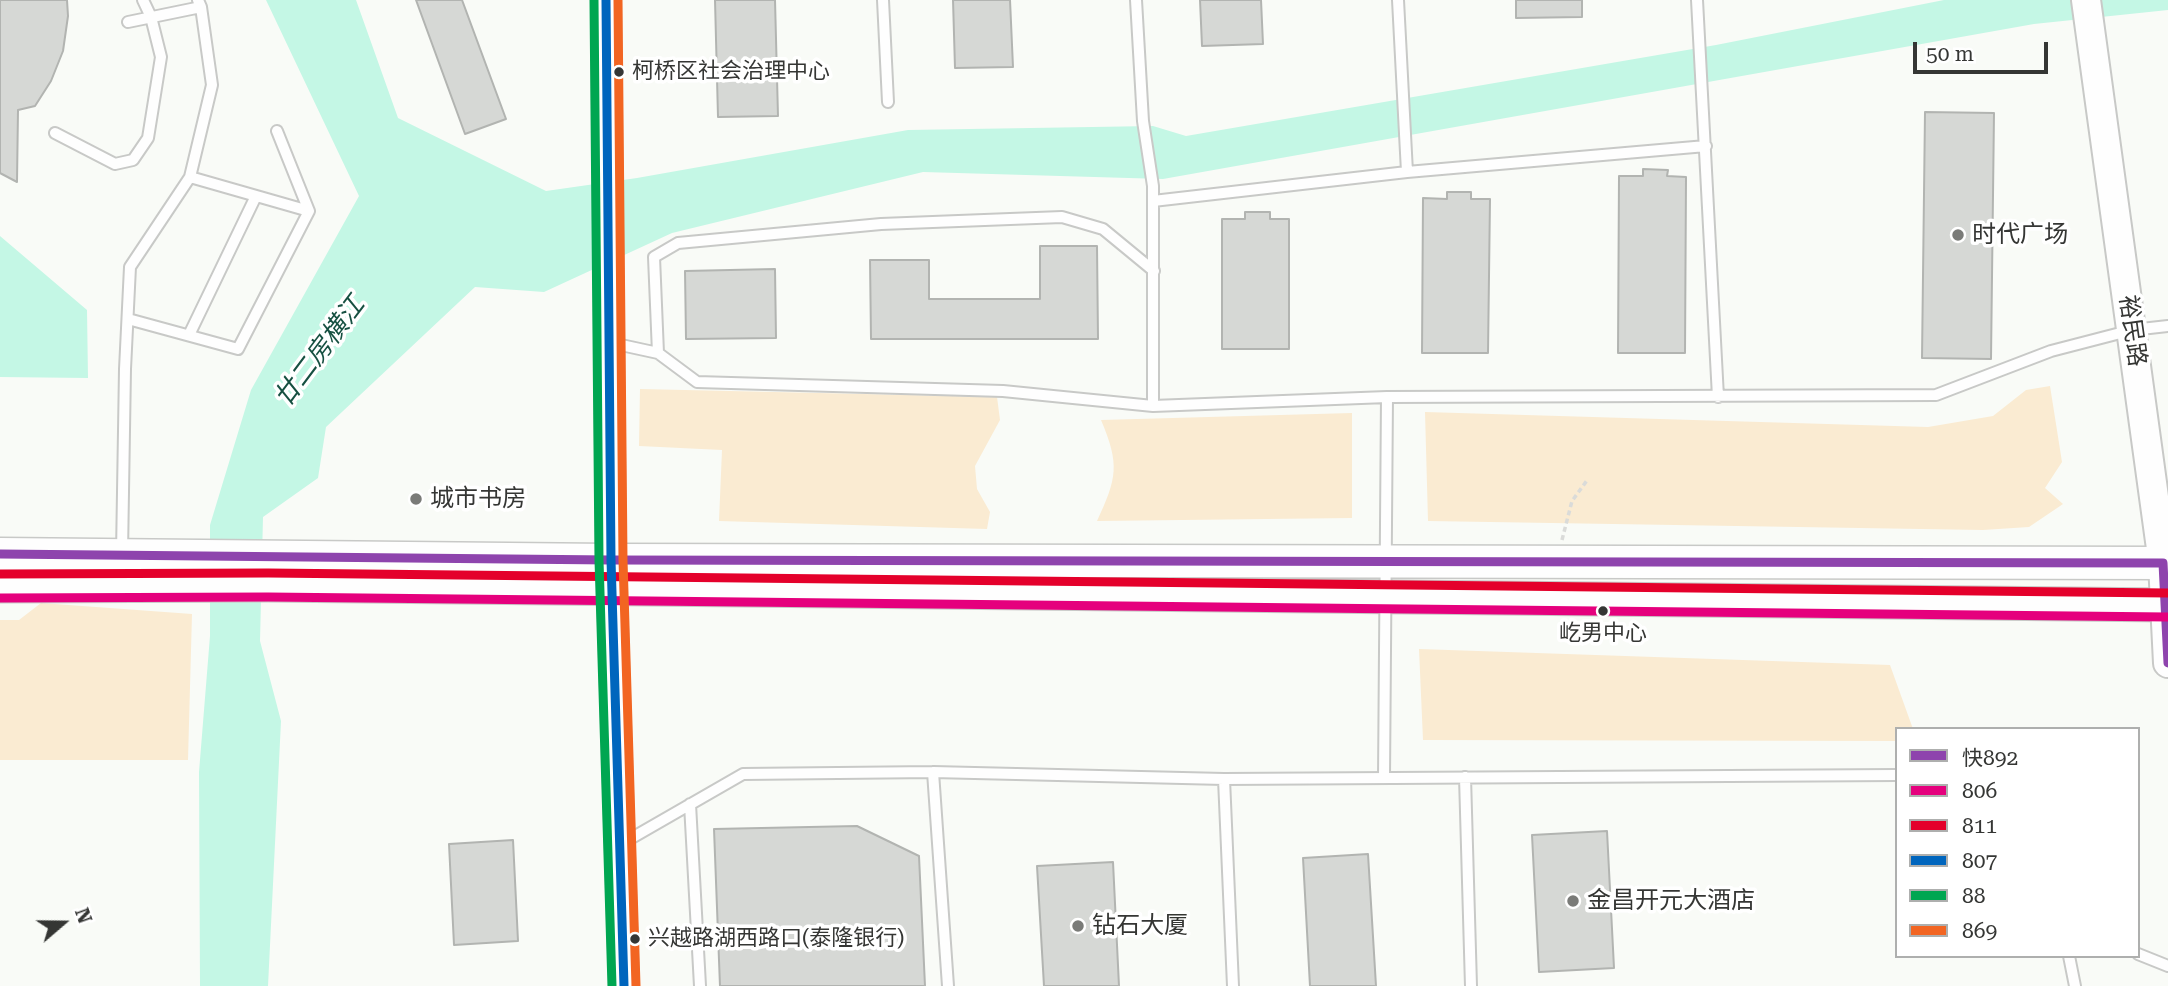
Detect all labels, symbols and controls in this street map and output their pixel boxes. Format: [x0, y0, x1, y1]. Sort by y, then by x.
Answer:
scale bar [1916, 28, 2051, 72]
text: 50 m [1926, 42, 1974, 66]
place label: 柯桥区社会治理中心 [632, 59, 830, 85]
marker: 柯桥区社会治理中心 [612, 65, 626, 79]
place label: 时代广场 [1972, 221, 2068, 249]
marker: 时代广场 [1950, 227, 1966, 243]
water label: 廿二房横江 [268, 291, 372, 413]
street label: 裕民路 [2113, 293, 2151, 369]
place label: 城市书房 [430, 485, 526, 513]
marker: 城市书房 [408, 491, 424, 507]
marker: 屹男中心 [1596, 604, 1610, 618]
place label: 屹男中心 [1559, 621, 1647, 647]
legend [1895, 727, 2140, 958]
text: 快892 [1962, 746, 2018, 770]
text: 806 [1962, 779, 1997, 803]
text: 811 [1962, 814, 1997, 838]
text: 807 [1962, 849, 1997, 873]
text: 88 [1962, 884, 1986, 908]
place label: 金昌开元大酒店 [1587, 887, 1755, 915]
north arrow [28, 888, 98, 958]
marker: 金昌开元大酒店 [1565, 893, 1581, 909]
text: N [70, 905, 97, 926]
place label: 钻石大厦 [1092, 912, 1188, 940]
marker: 钻石大厦 [1070, 918, 1086, 934]
text: 869 [1962, 919, 1997, 943]
place label: 兴越路湖西路口(泰隆银行) [648, 926, 904, 952]
marker: 兴越路湖西路口(泰隆银行) [628, 932, 642, 946]

